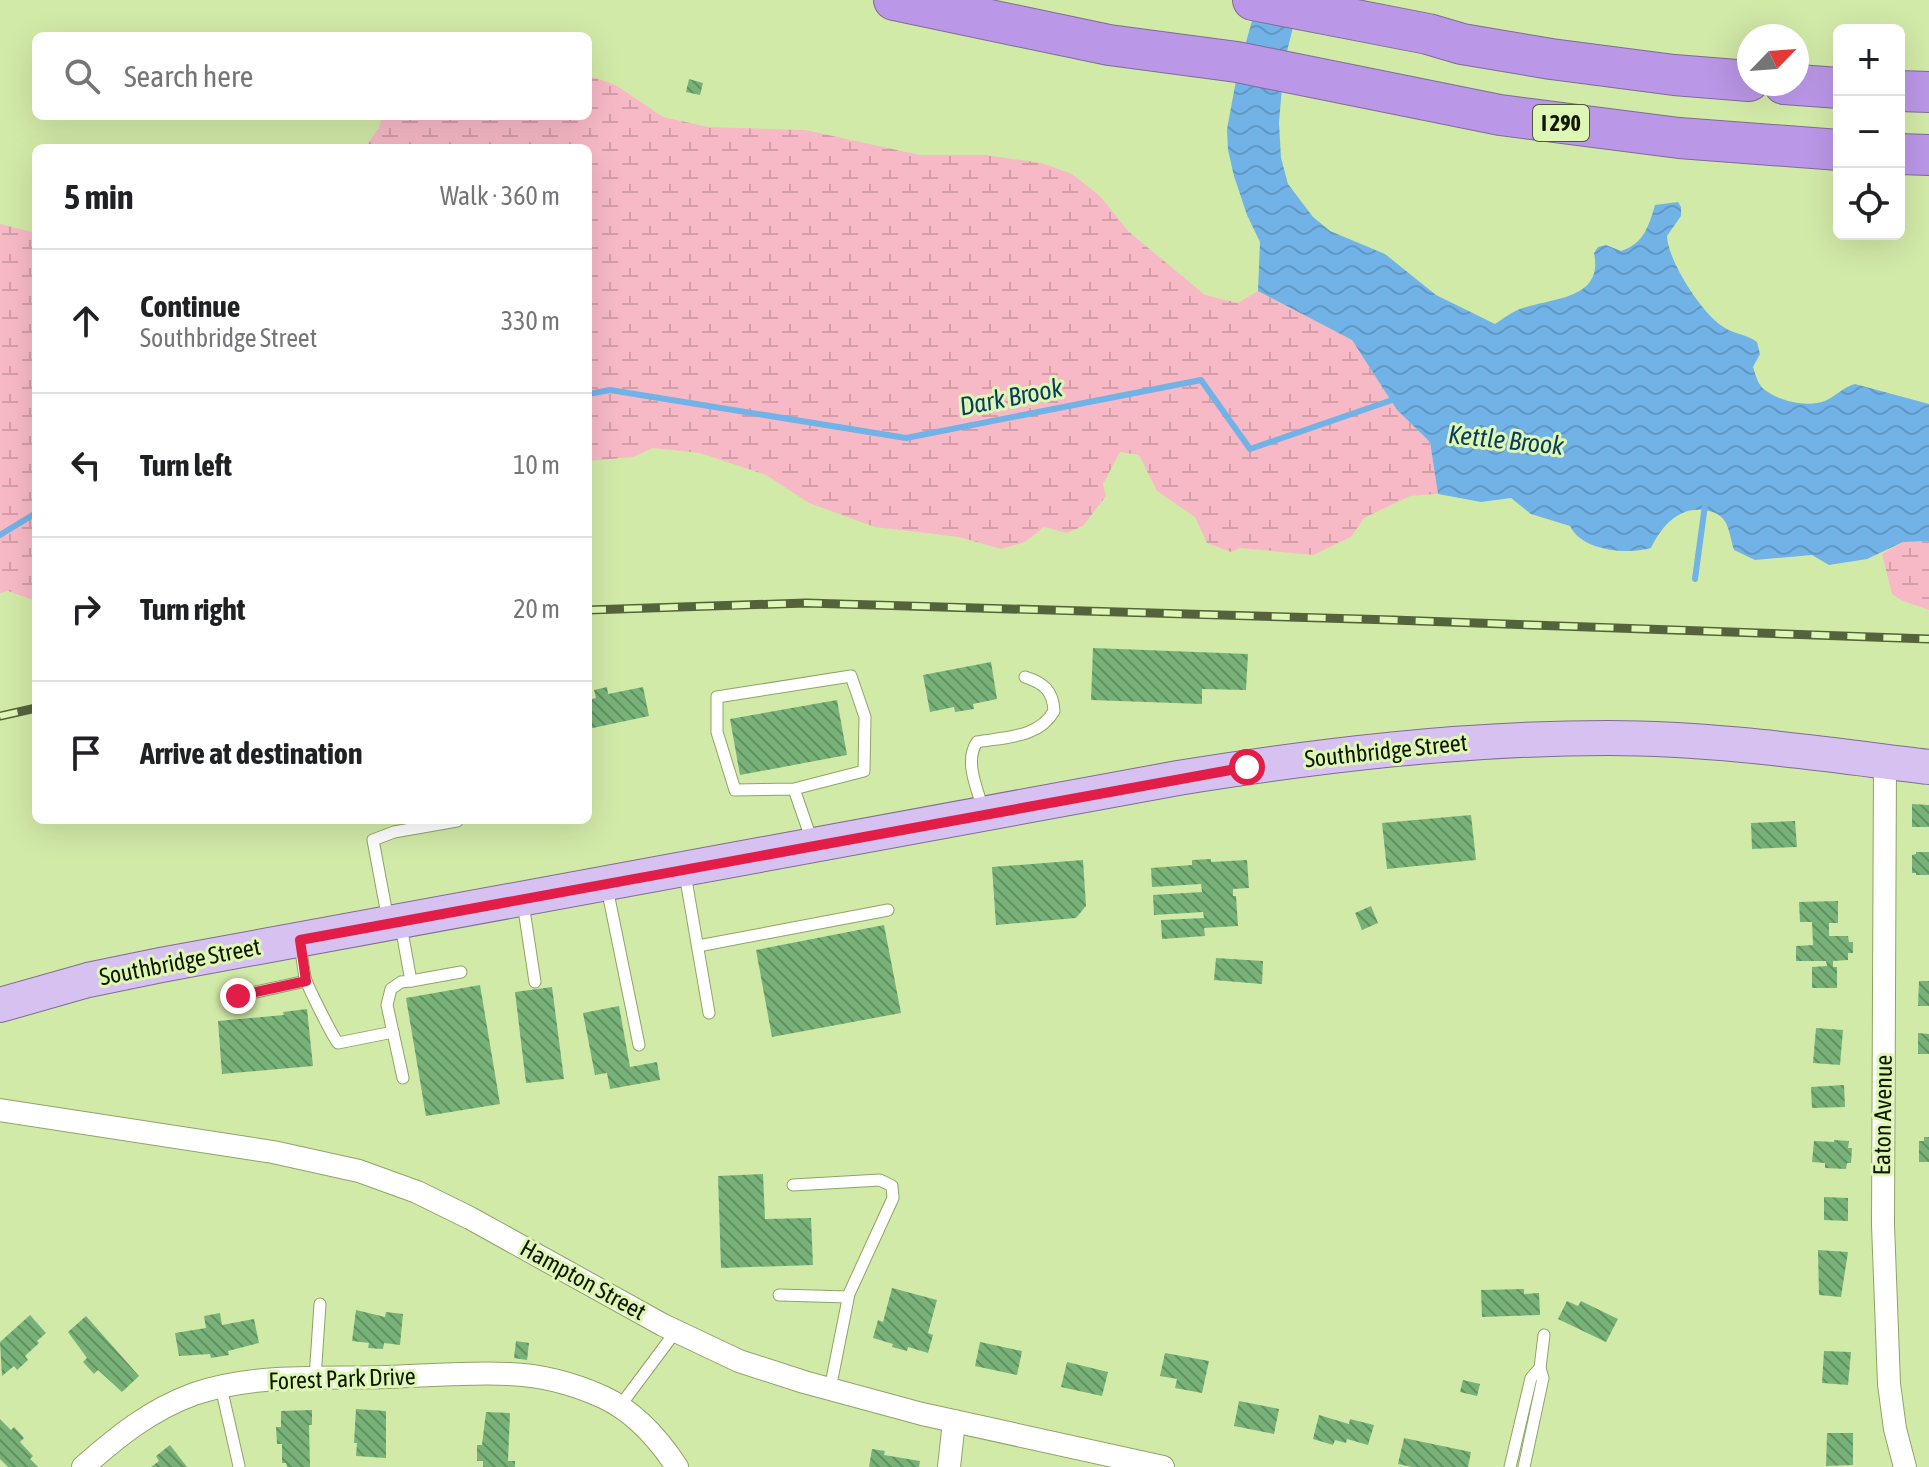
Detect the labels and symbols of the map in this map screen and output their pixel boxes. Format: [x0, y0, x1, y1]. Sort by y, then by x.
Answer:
north arrow [1737, 24, 1809, 96]
road number: I 290 [1533, 105, 1589, 141]
water label: Dark Brook [957, 372, 1066, 422]
water label: Kettle Brook [1447, 419, 1566, 461]
street label: Southbridge Street [1303, 729, 1469, 772]
route start [1229, 749, 1265, 785]
street label: Southbridge Street [97, 933, 263, 990]
route end [220, 978, 256, 1014]
street label: Eaton Avenue [1868, 1054, 1897, 1176]
street label: Hampton Street [516, 1234, 651, 1325]
street label: Forest Park Drive [268, 1362, 416, 1395]

